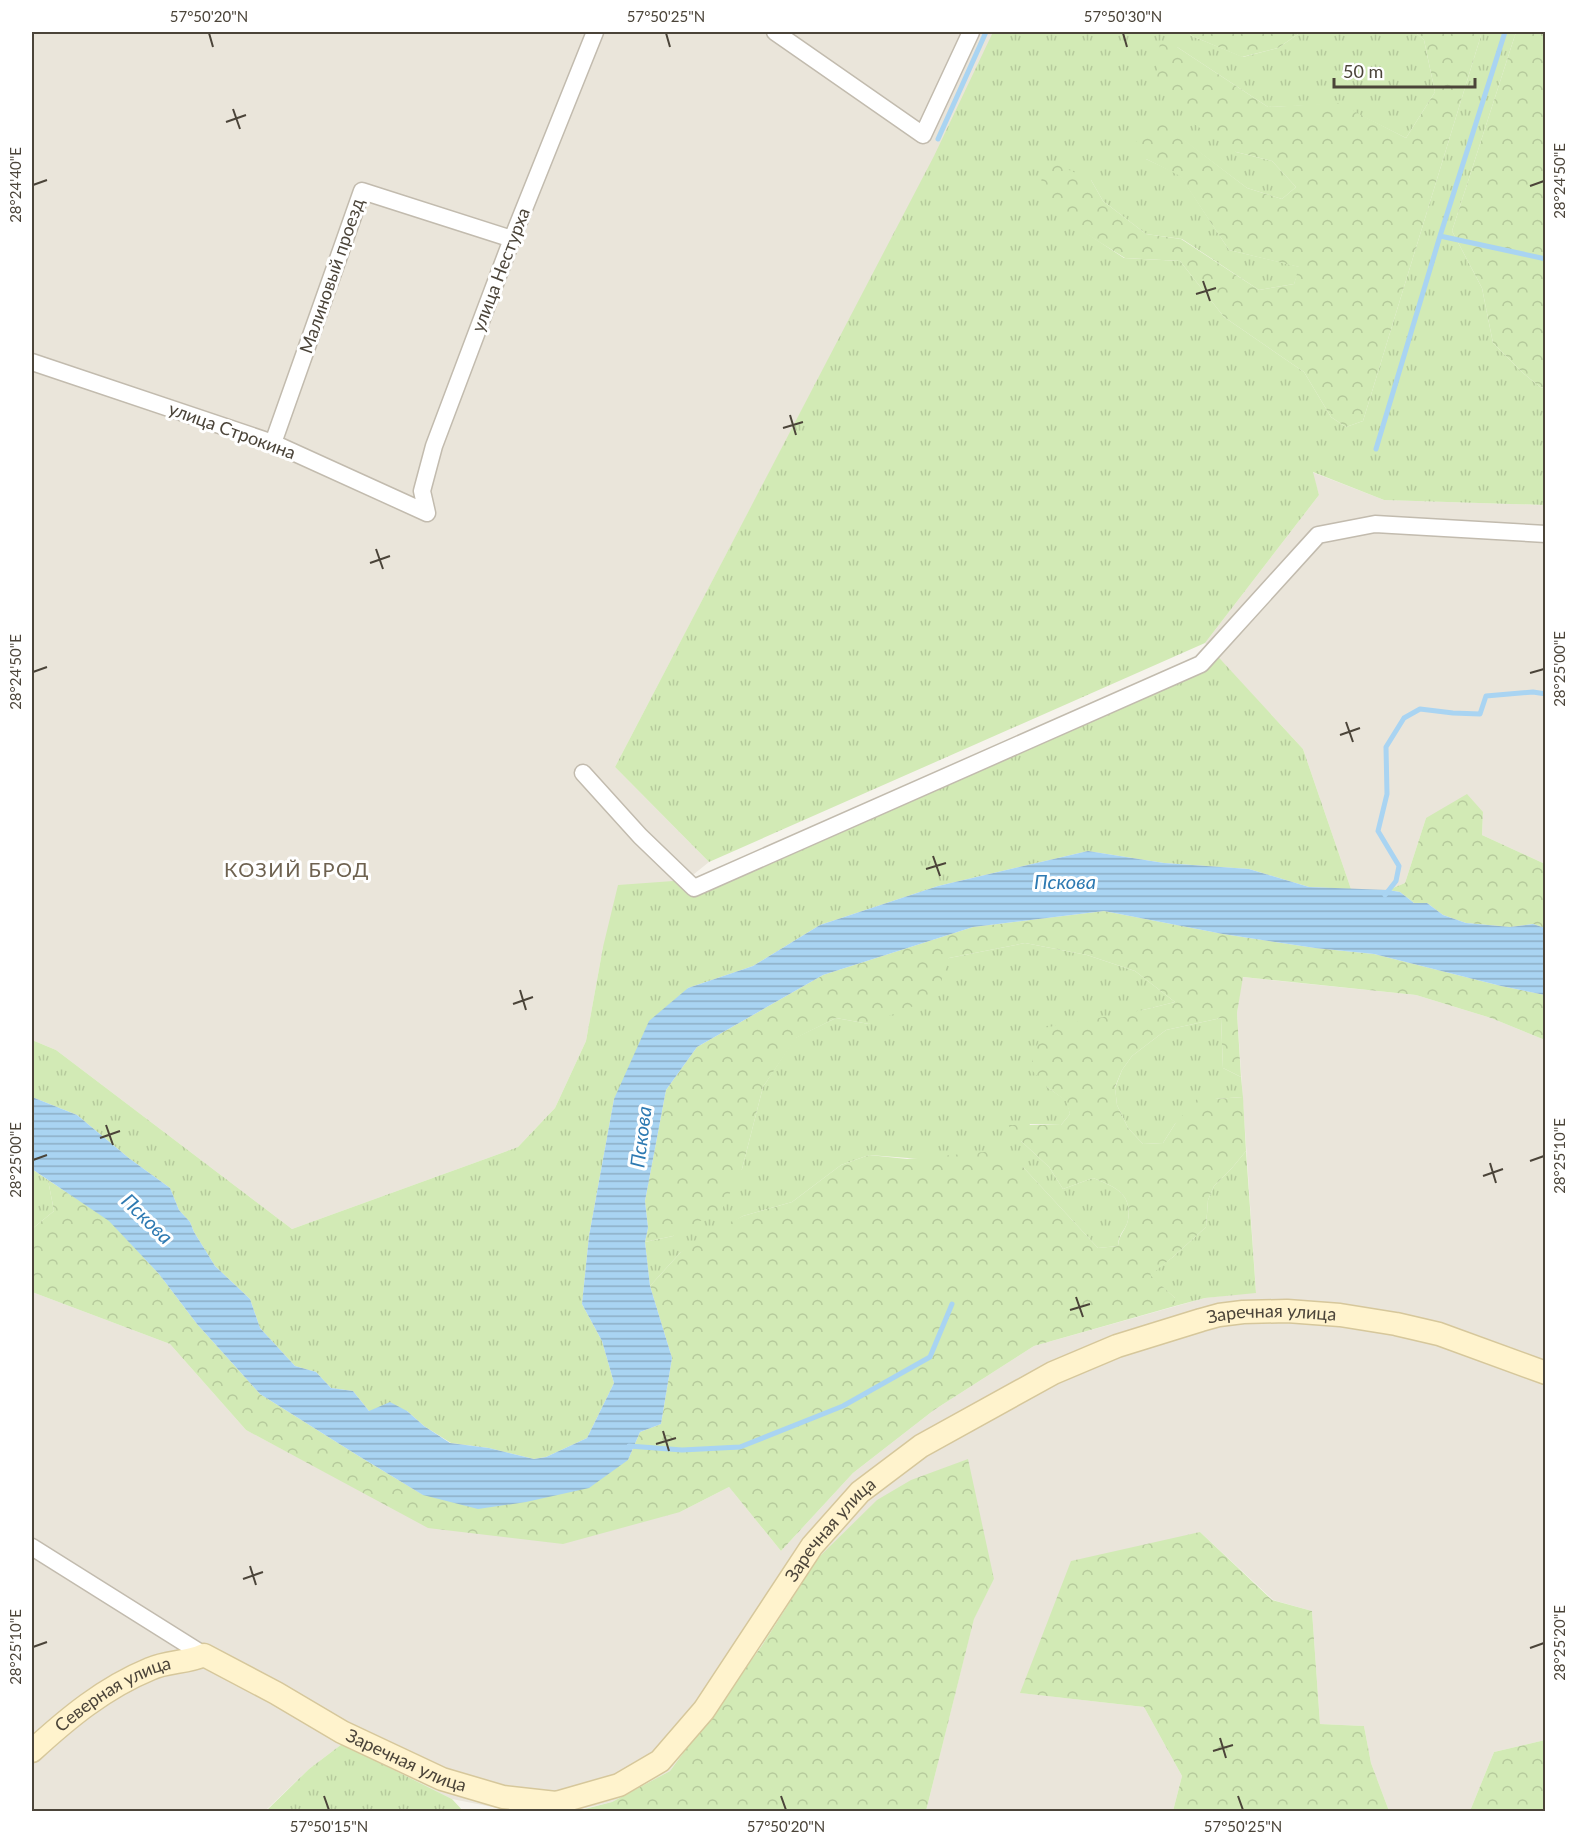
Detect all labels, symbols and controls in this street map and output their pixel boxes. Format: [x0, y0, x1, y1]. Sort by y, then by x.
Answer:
text: 57°50'20"N [170, 7, 248, 25]
text: 57°50'25"N [627, 7, 705, 25]
text: 57°50'30"N [1084, 7, 1162, 25]
scale bar [1334, 51, 1475, 89]
text: 50 m [1343, 60, 1383, 82]
text: 28°24'50"E [1550, 143, 1568, 219]
text: 28°24'40"E [6, 147, 24, 223]
street label: Малиновый проезд [294, 195, 368, 356]
street label: улица Нестурха [466, 204, 534, 335]
street label: улица Строкина [166, 397, 299, 463]
text: 28°25'00"E [1550, 631, 1568, 707]
text: 28°24'50"E [6, 634, 24, 710]
district label: КОЗИЙ БРОД [224, 857, 370, 881]
water label: Пскова [1034, 869, 1096, 893]
water label: Пскова [624, 1105, 656, 1169]
text: 28°25'10"E [1550, 1118, 1568, 1194]
text: 28°25'00"E [6, 1122, 24, 1198]
water label: Пскова [117, 1188, 178, 1248]
street label: Заречная улица [1204, 1299, 1337, 1328]
street label: Заречная улица [780, 1472, 880, 1585]
text: 28°25'20"E [1550, 1605, 1568, 1681]
text: 28°25'10"E [6, 1609, 24, 1685]
street label: Северная улица [50, 1651, 172, 1736]
street label: Заречная улица [343, 1724, 469, 1796]
text: 57°50'15"N [290, 1817, 368, 1835]
text: 57°50'20"N [747, 1817, 825, 1835]
text: 57°50'25"N [1204, 1817, 1282, 1835]

